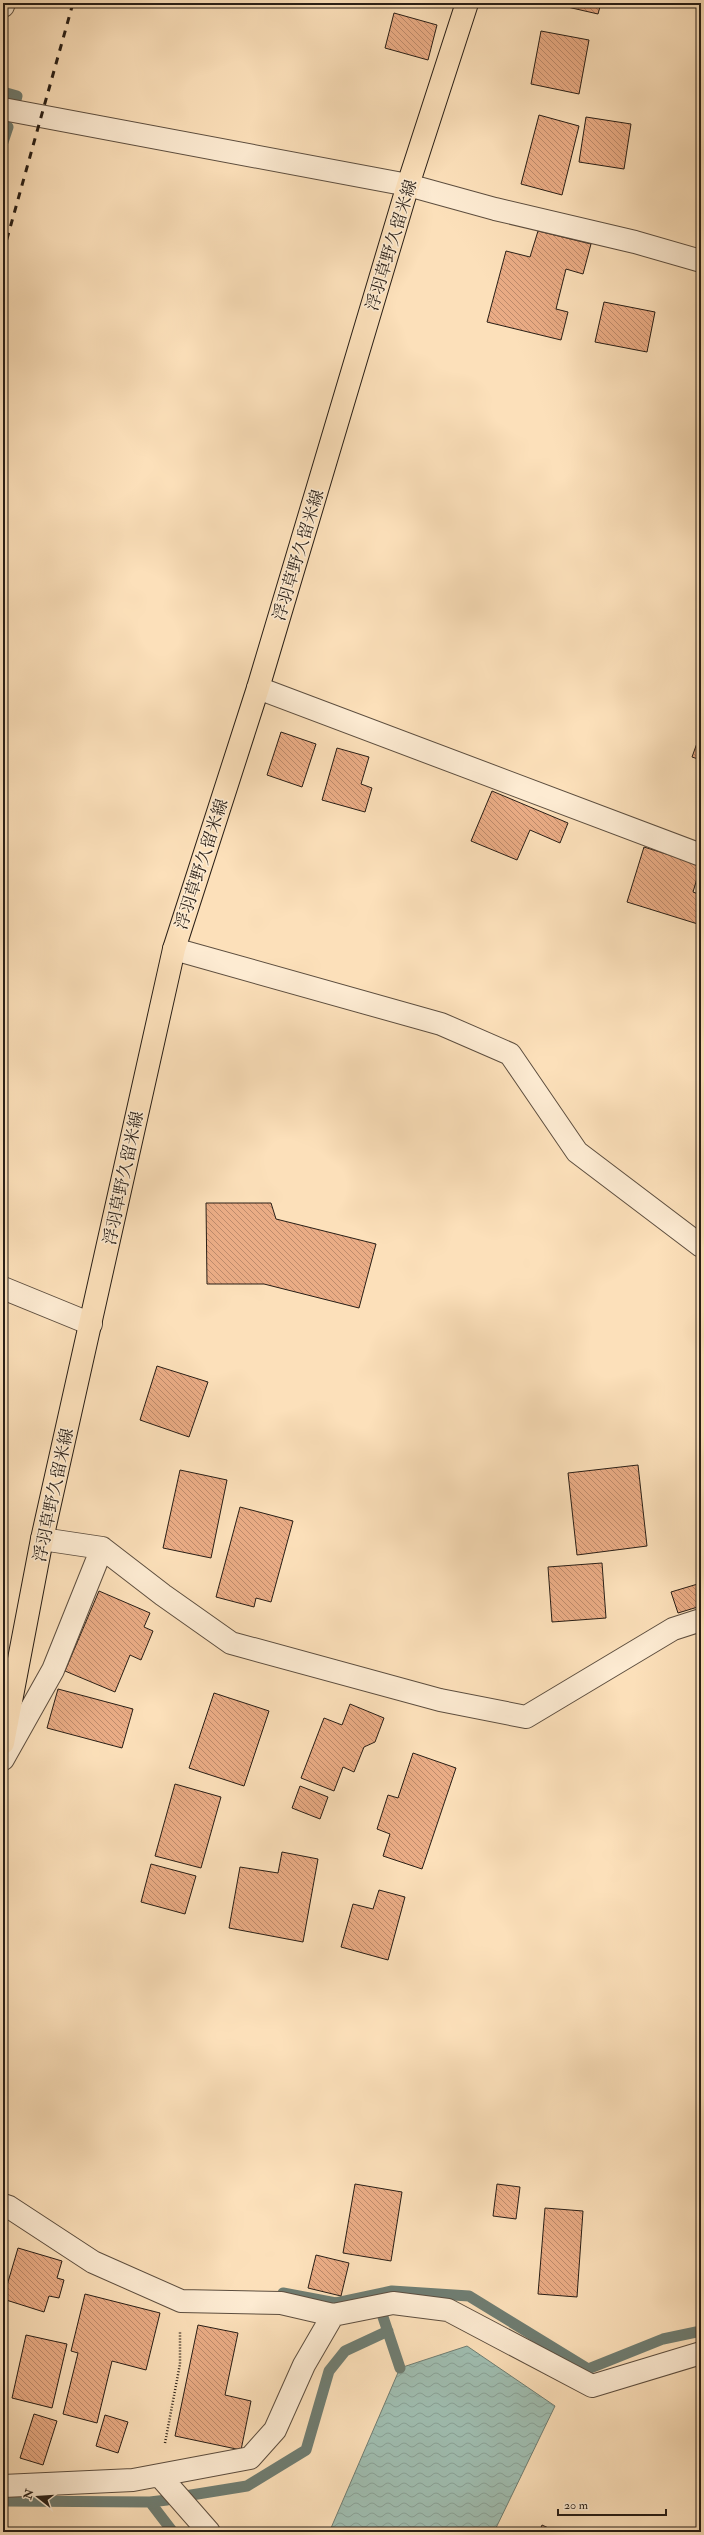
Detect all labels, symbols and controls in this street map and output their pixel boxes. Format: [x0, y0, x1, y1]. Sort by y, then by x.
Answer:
street label: 浮羽草野久留米線 [362, 177, 421, 313]
street label: 浮羽草野久留米線 [269, 487, 328, 623]
street label: 浮羽草野久留米線 [170, 796, 232, 932]
street label: 浮羽草野久留米線 [99, 1109, 148, 1247]
street label: 浮羽草野久留米線 [29, 1426, 78, 1564]
north arrow [18, 2477, 58, 2517]
text: N [21, 2487, 37, 2502]
scale bar [558, 2491, 666, 2517]
text: 20 m [564, 2498, 589, 2513]

